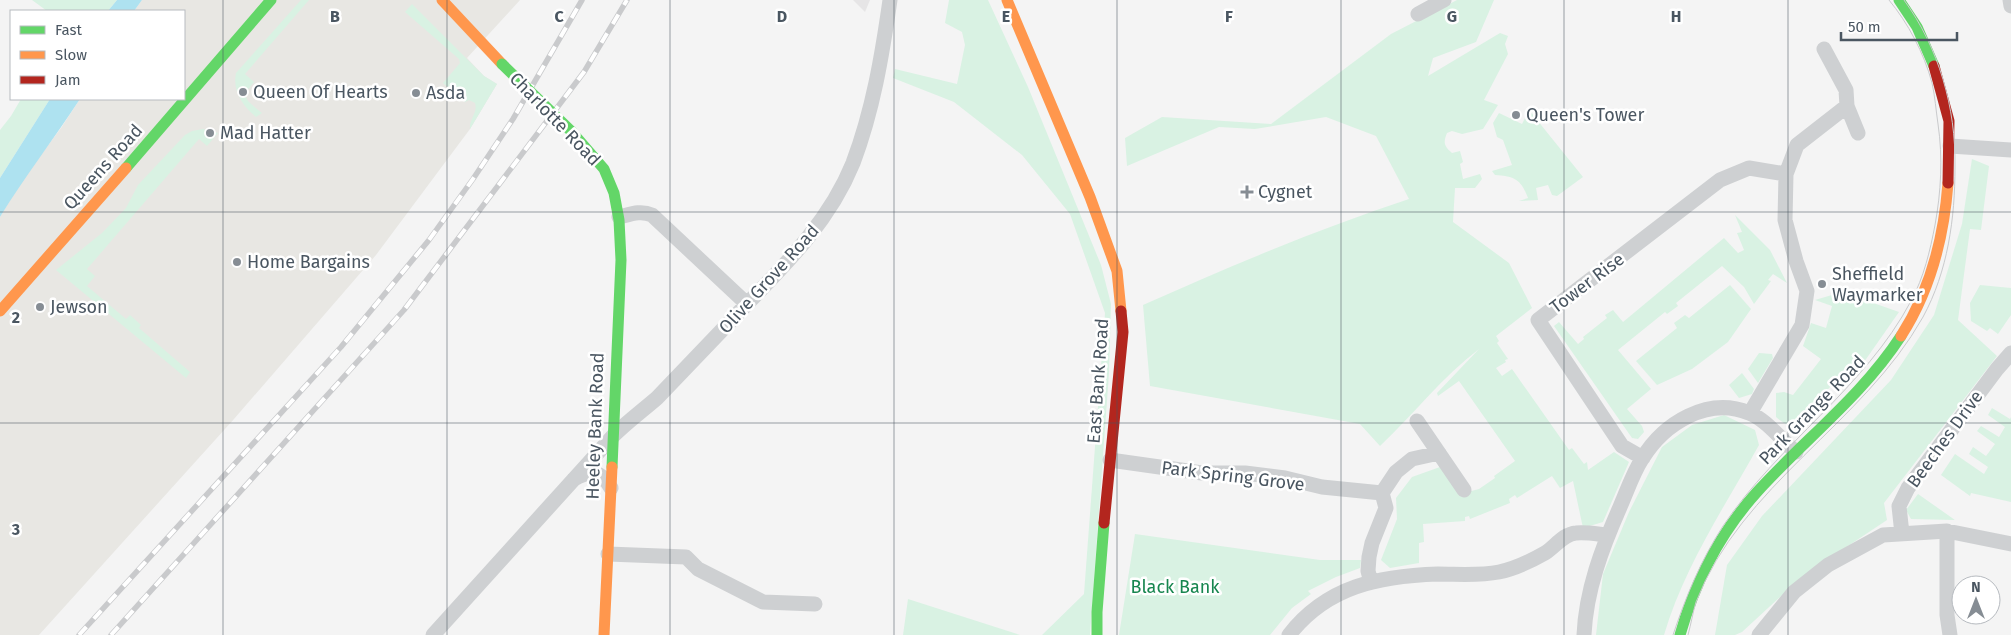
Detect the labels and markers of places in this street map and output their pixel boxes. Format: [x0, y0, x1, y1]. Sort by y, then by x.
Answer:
place label: Queen Of Hearts [253, 81, 388, 103]
place label: Asda [426, 82, 465, 104]
marker: Queen Of Hearts [237, 86, 249, 98]
marker: Asda [410, 87, 422, 99]
place label: Queen's Tower [1526, 104, 1644, 126]
marker: Queen's Tower [1510, 109, 1522, 121]
place label: Mad Hatter [220, 122, 311, 144]
marker: Mad Hatter [204, 127, 216, 139]
place label: Cygnet [1258, 181, 1313, 203]
marker: Cygnet [1240, 185, 1254, 199]
place label: Home Bargains [247, 251, 370, 273]
marker: Home Bargains [231, 256, 243, 268]
place label: Sheffield Waymarker [1832, 263, 1923, 306]
marker: Sheffield Waymarker [1816, 278, 1828, 290]
place label: Jewson [50, 296, 108, 318]
marker: Jewson [34, 301, 46, 313]

